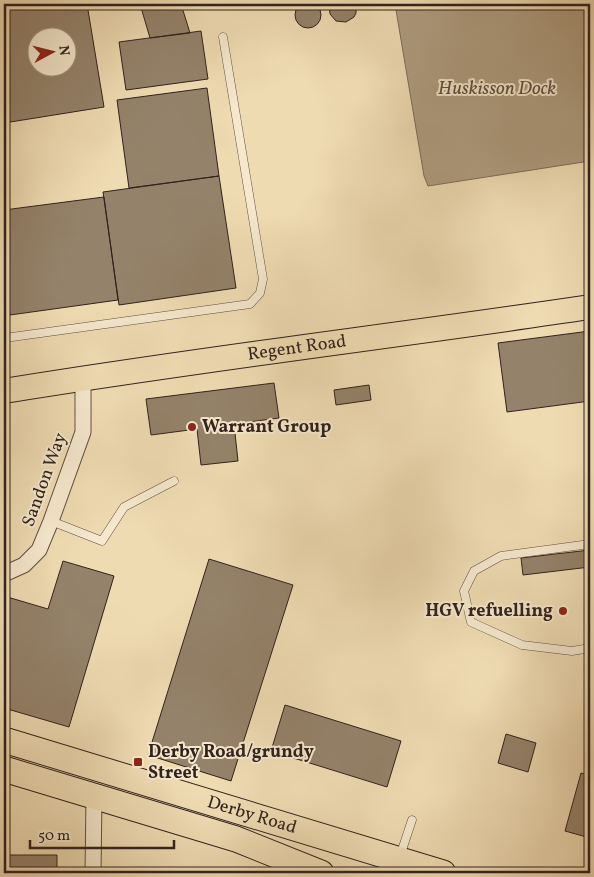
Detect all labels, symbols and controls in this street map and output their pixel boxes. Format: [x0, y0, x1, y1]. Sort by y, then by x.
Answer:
north arrow [28, 28, 78, 78]
text: N [53, 44, 73, 57]
water label: Huskisson Dock [438, 76, 556, 102]
street label: Regent Road [246, 329, 348, 367]
place label: Warrant Group [202, 415, 331, 440]
marker: Warrant Group [186, 421, 198, 433]
street label: Sandon Way [16, 429, 74, 530]
place label: HGV refuelling [425, 599, 553, 624]
marker: HGV refuelling [557, 605, 569, 617]
place label: Derby Road/grundy Street [148, 740, 314, 786]
marker: Derby Road/grundy Street [132, 756, 144, 768]
street label: Derby Road [204, 790, 300, 840]
scale bar [30, 817, 174, 849]
text: 50 m [38, 826, 70, 847]

